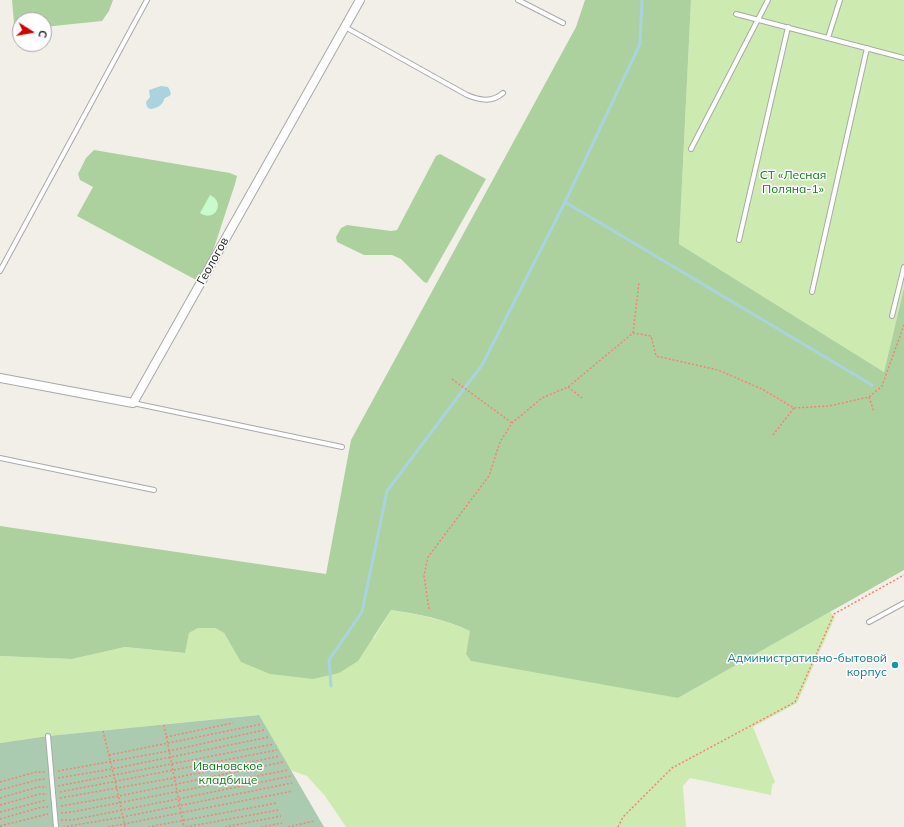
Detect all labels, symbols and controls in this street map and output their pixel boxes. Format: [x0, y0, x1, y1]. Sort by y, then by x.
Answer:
north arrow [12, 12, 52, 52]
text: С [35, 29, 50, 39]
park label: СТ «Лесная Поляна-1» [760, 168, 826, 196]
street label: Геологов [194, 235, 232, 287]
place label: Административно-бытовой корпус [727, 651, 887, 679]
marker: Административно-бытовой корпус [890, 660, 900, 670]
park label: Ивановское кладбище [193, 759, 263, 787]

